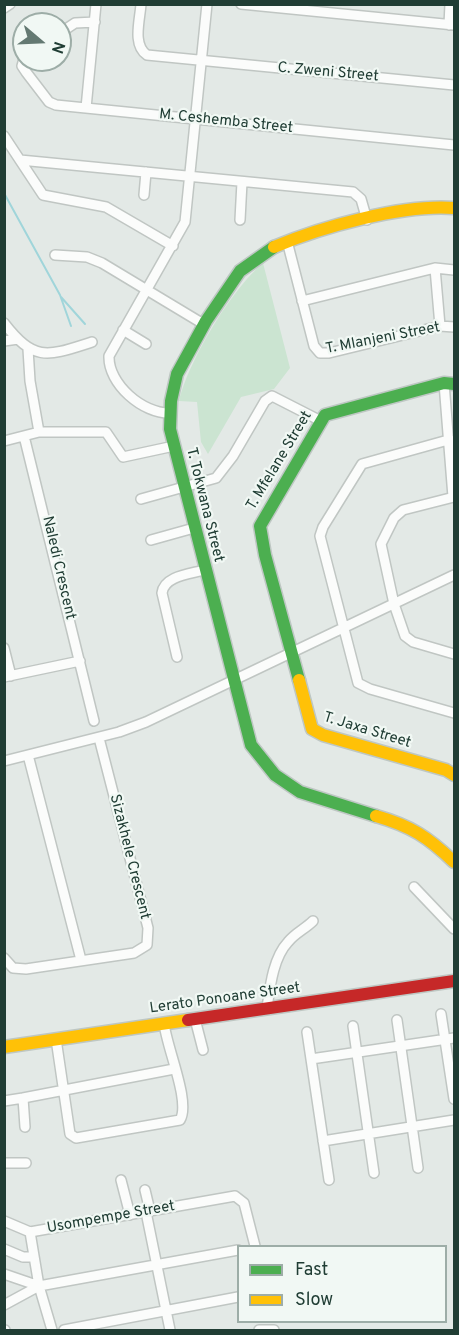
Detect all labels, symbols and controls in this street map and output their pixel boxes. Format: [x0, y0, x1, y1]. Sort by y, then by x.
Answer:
north arrow [12, 12, 72, 72]
text: N [46, 39, 68, 56]
street label: C. Zweni Street [277, 60, 379, 86]
street label: M. Ceshemba Street [158, 106, 294, 138]
street label: T. Mlanjeni Street [324, 319, 442, 359]
street label: T. Mfelane Street [243, 408, 317, 514]
street label: T. Tokwana Street [181, 446, 227, 564]
street label: Naledi Crescent [37, 514, 79, 622]
street label: T. Jaxa Street [321, 709, 413, 753]
street label: Sizakhele Crescent [105, 793, 153, 921]
street label: Lerato Ponoane Street [149, 980, 301, 1018]
street label: Usompempe Street [46, 1198, 176, 1238]
legend [237, 1245, 447, 1323]
text: Fast [295, 1259, 328, 1282]
text: Slow [295, 1289, 333, 1312]

